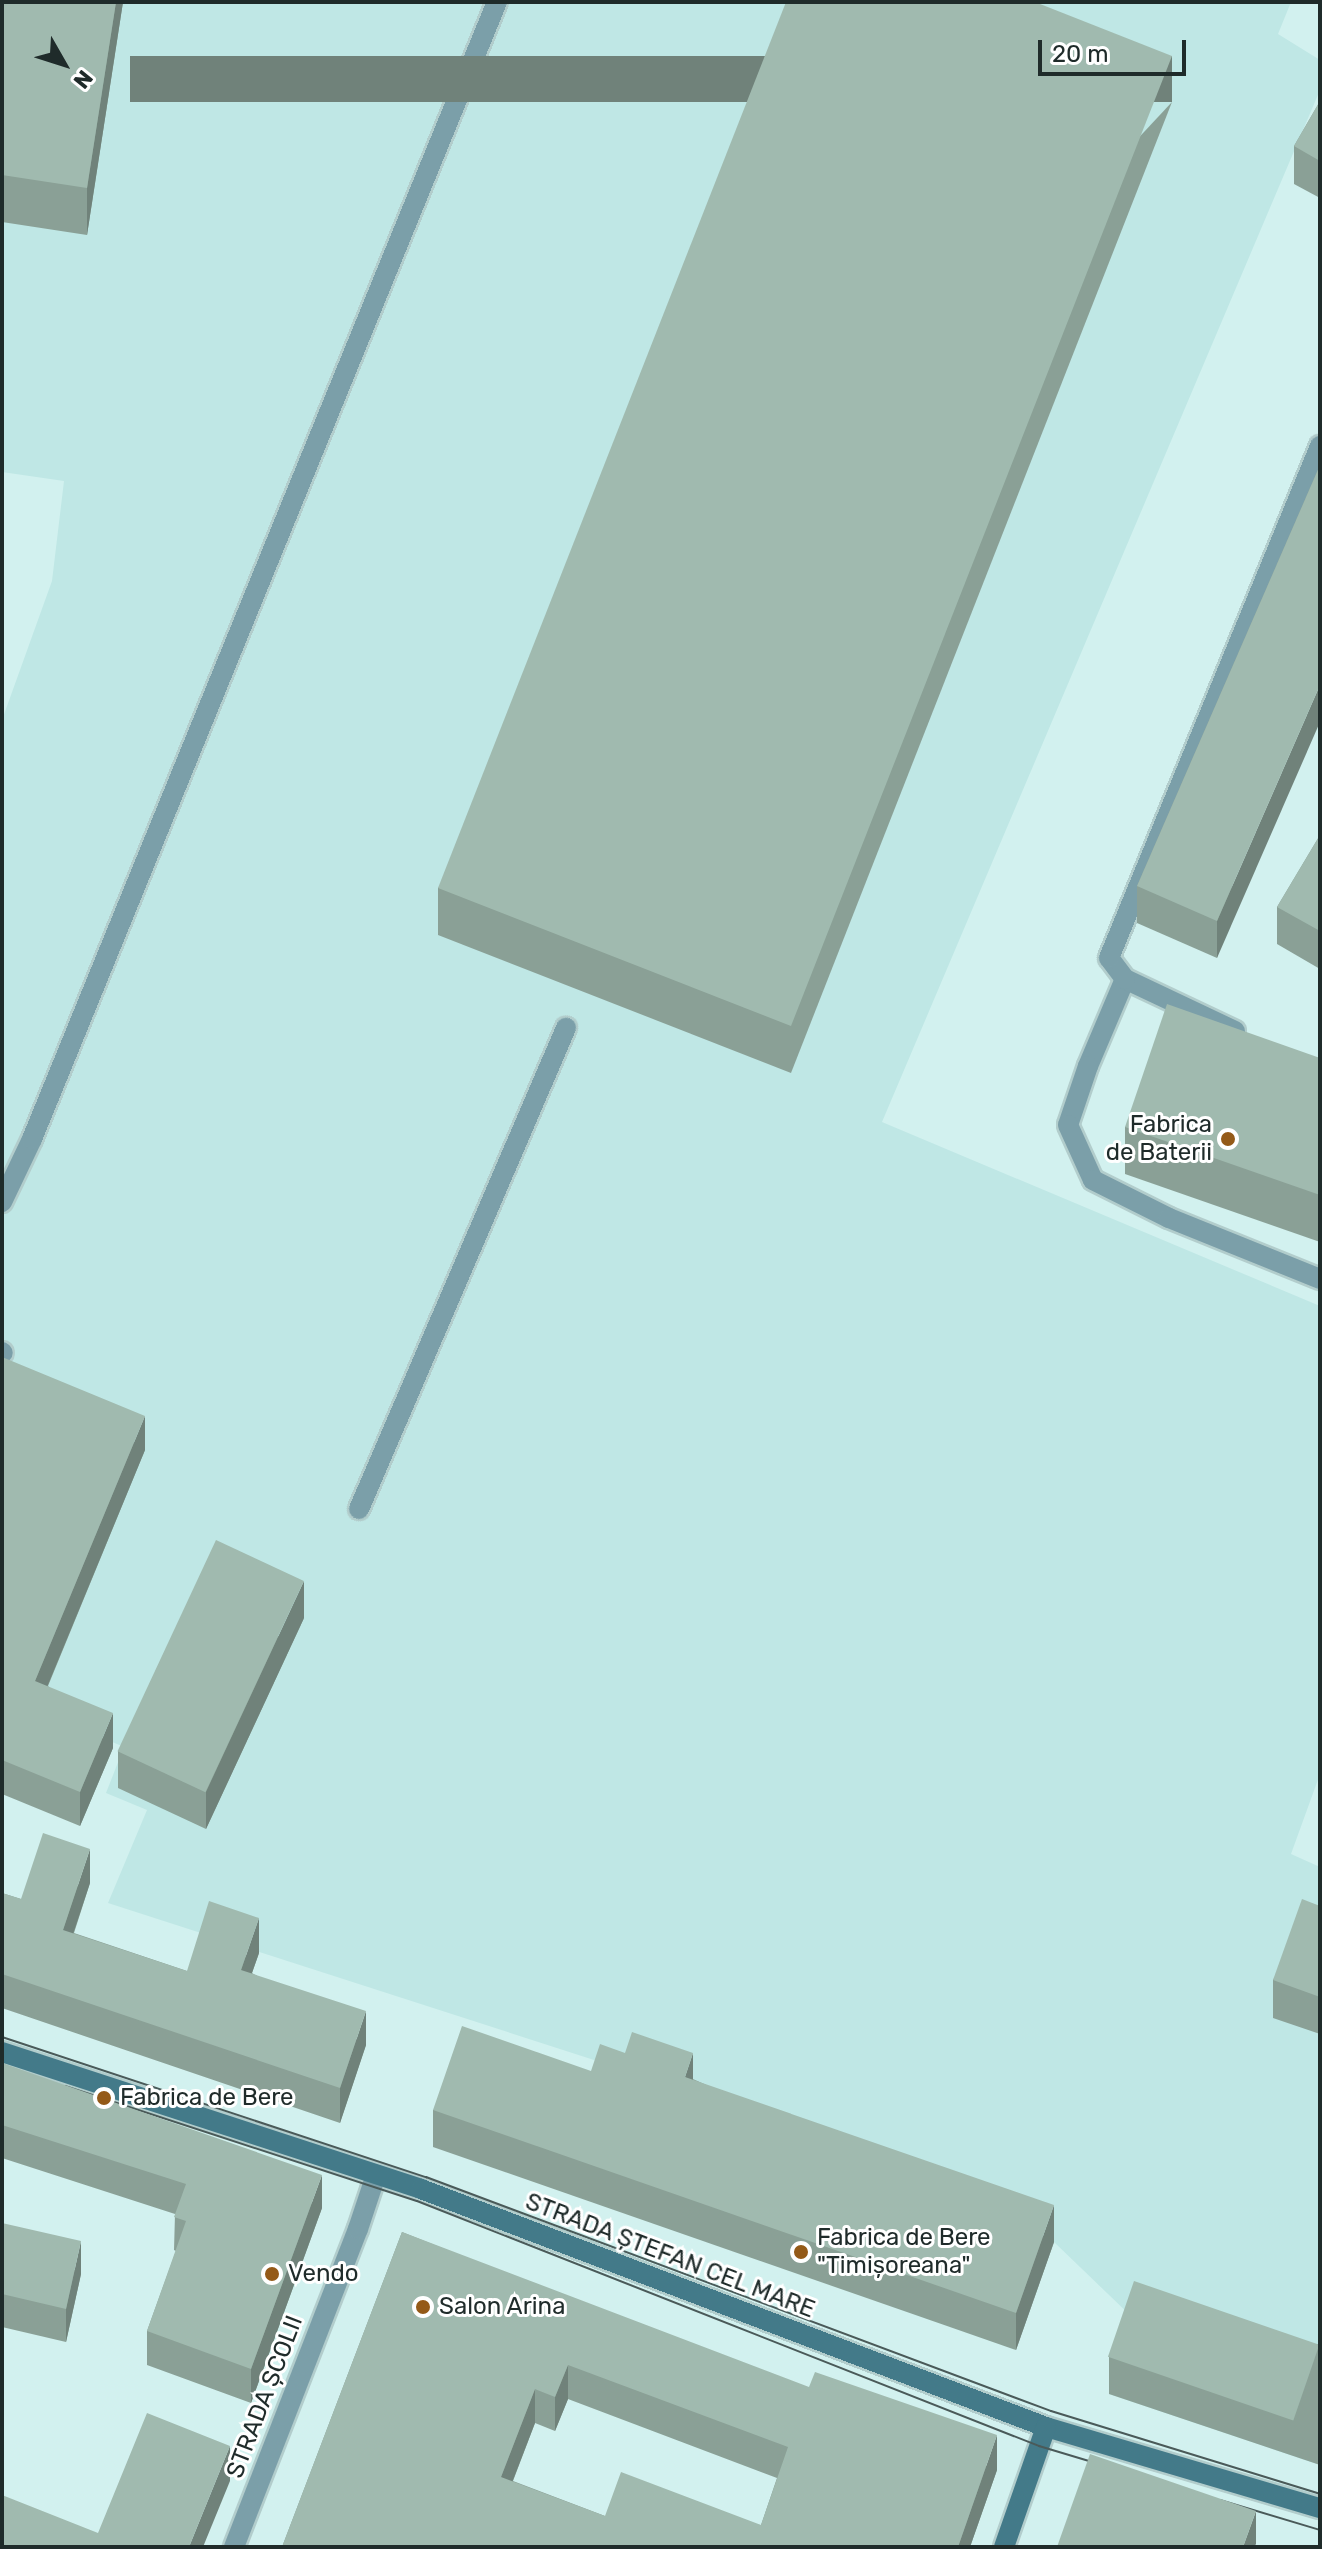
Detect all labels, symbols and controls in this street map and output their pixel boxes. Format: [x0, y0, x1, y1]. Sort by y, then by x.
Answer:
north arrow [24, 24, 104, 104]
scale bar [1042, 24, 1190, 74]
text: 20 m [1052, 40, 1109, 68]
text: N [68, 65, 99, 94]
place label: Fabrica de Baterii [1106, 1111, 1212, 1167]
marker: Fabrica de Baterii [1219, 1130, 1237, 1148]
place label: Fabrica de Bere [120, 2084, 294, 2112]
marker: Fabrica de Bere [95, 2089, 113, 2107]
street label: STRADA ȘTEFAN CEL MARE [521, 2187, 819, 2325]
place label: Fabrica de Bere "Timișoreana" [817, 2224, 991, 2280]
marker: Fabrica de Bere "Timișoreana" [792, 2243, 810, 2261]
place label: Vendo [288, 2260, 359, 2288]
marker: Vendo [263, 2265, 281, 2283]
place label: Salon Arina [439, 2293, 566, 2321]
marker: Salon Arina [414, 2298, 432, 2316]
street label: STRADA ȘCOLII [221, 2311, 309, 2483]

